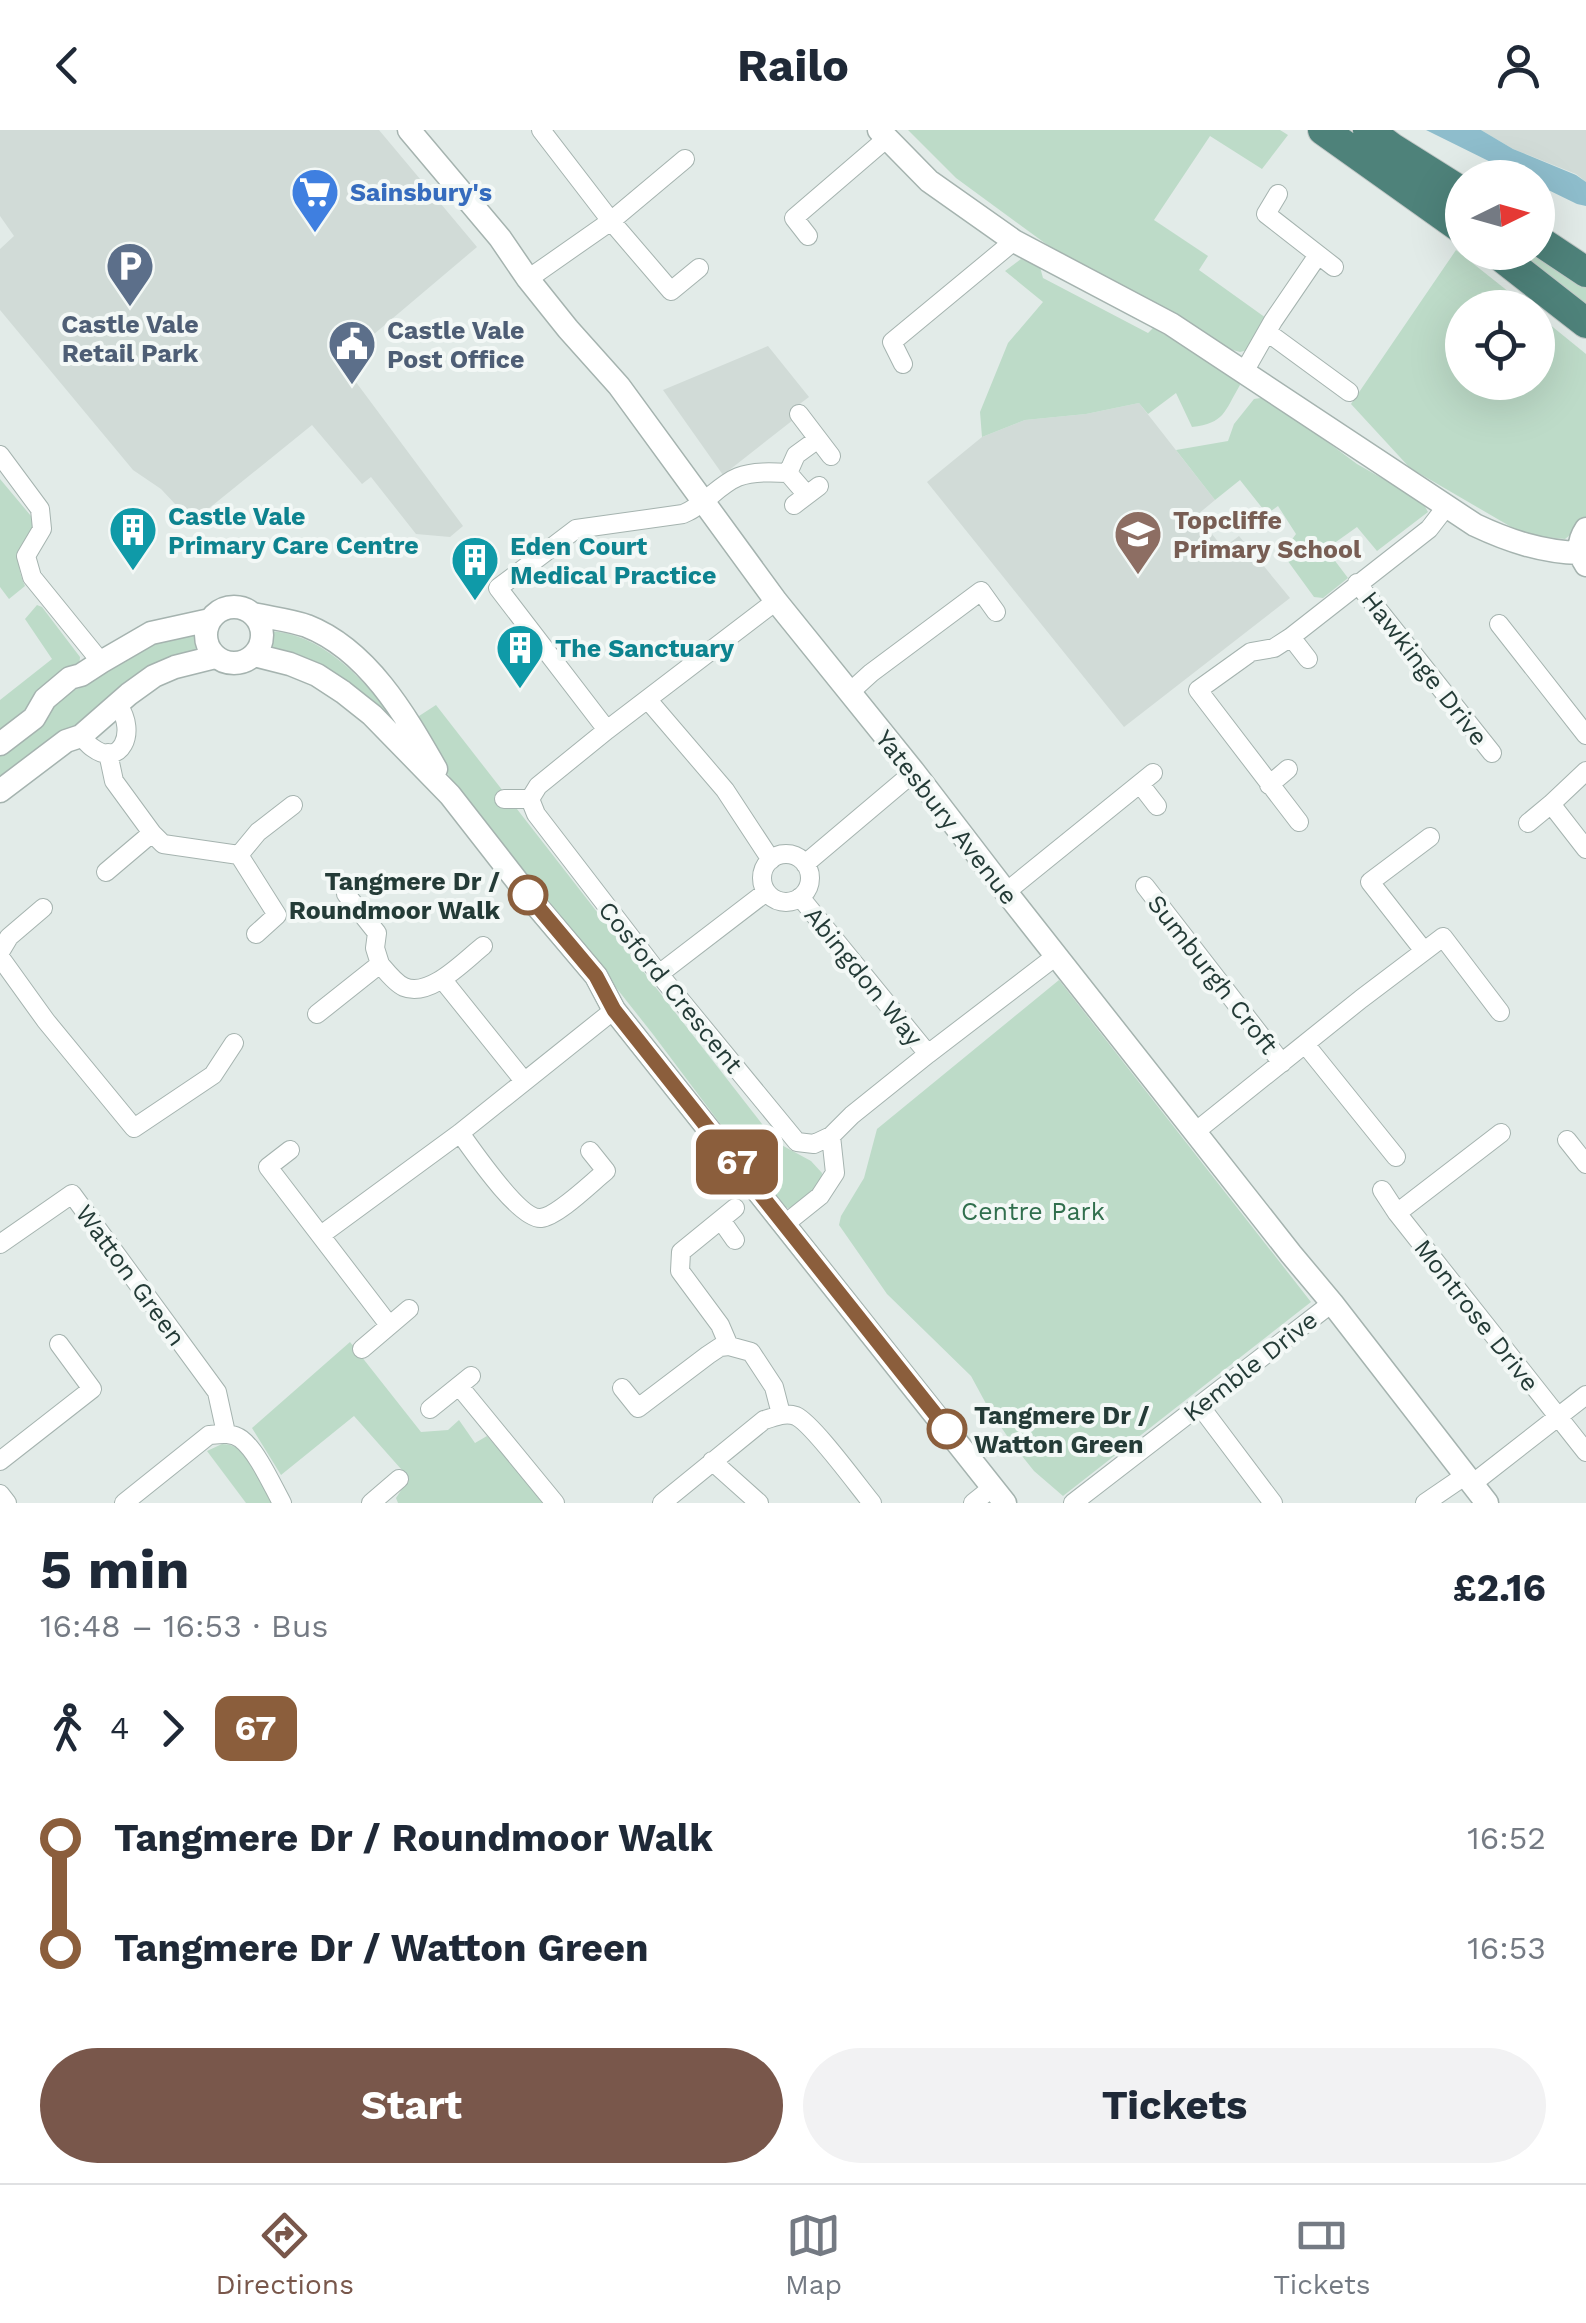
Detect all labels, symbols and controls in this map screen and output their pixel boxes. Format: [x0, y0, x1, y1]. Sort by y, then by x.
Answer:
icon: back [40, 38, 95, 93]
icon: person [1491, 38, 1546, 93]
text: Railo [737, 39, 849, 92]
north arrow [1445, 160, 1555, 270]
map controls [1445, 160, 1555, 400]
supermarket icon: Sainsbury's [289, 166, 341, 234]
place label: Sainsbury's [350, 178, 492, 207]
parking icon: Castle Vale Retail Park [104, 240, 156, 308]
button: locate [1445, 290, 1555, 400]
place label: Castle Vale Retail Park [61, 310, 199, 368]
place label: Castle Vale Post Office [387, 316, 525, 374]
public building icon: Castle Vale Post Office [326, 318, 378, 386]
place label: Castle Vale Primary Care Centre [168, 502, 419, 560]
building icon: Castle Vale Primary Care Centre [107, 504, 159, 572]
place label: Topcliffe Primary School [1173, 506, 1362, 564]
school or university icon: Topcliffe Primary School [1112, 508, 1164, 576]
place label: Eden Court Medical Practice [510, 532, 716, 590]
building icon: Eden Court Medical Practice [449, 534, 501, 602]
street label: Hawkinge Drive [1355, 585, 1494, 751]
building icon: The Sanctuary [494, 622, 546, 690]
place label: The Sanctuary [555, 634, 735, 663]
street label: Yatesbury Avenue [869, 724, 1024, 910]
place label: Tangmere Dr / Roundmoor Walk [289, 867, 500, 925]
marker: Tangmere Dr / Roundmoor Walk [509, 876, 547, 914]
street label: Sumburgh Croft [1141, 889, 1284, 1060]
street label: Cosford Crescent [592, 896, 749, 1079]
street label: Abingdon Way [799, 901, 929, 1052]
line badge: 67 [692, 1130, 782, 1194]
text: 67 [716, 1141, 758, 1183]
park label: Centre Park [961, 1197, 1105, 1226]
street label: Watton Green [70, 1199, 191, 1351]
street label: Montrose Drive [1408, 1233, 1545, 1397]
street label: Kemble Drive [1178, 1305, 1323, 1428]
place label: Tangmere Dr / Watton Green [974, 1401, 1150, 1459]
marker: Tangmere Dr / Watton Green [928, 1410, 966, 1448]
text: 5 min [40, 1537, 190, 1601]
text: £2.16 [1453, 1566, 1546, 1610]
text: 16:48 – 16:53 · Bus [40, 1607, 328, 1645]
icon: walk [40, 1701, 95, 1756]
icon: forward [145, 1701, 200, 1756]
text: 67 [235, 1707, 277, 1749]
text: 4 [110, 1709, 130, 1747]
text: Tangmere Dr / Roundmoor Walk [114, 1816, 713, 1860]
text: 16:52 [1467, 1819, 1546, 1857]
text: Tangmere Dr / Watton Green [114, 1926, 649, 1970]
text: 16:53 [1467, 1929, 1546, 1967]
button: Start [40, 2048, 783, 2163]
button: Tickets [803, 2048, 1546, 2163]
tab: Directions [216, 2208, 354, 2301]
tab: Map [785, 2208, 842, 2301]
tab: Tickets [1273, 2208, 1370, 2301]

